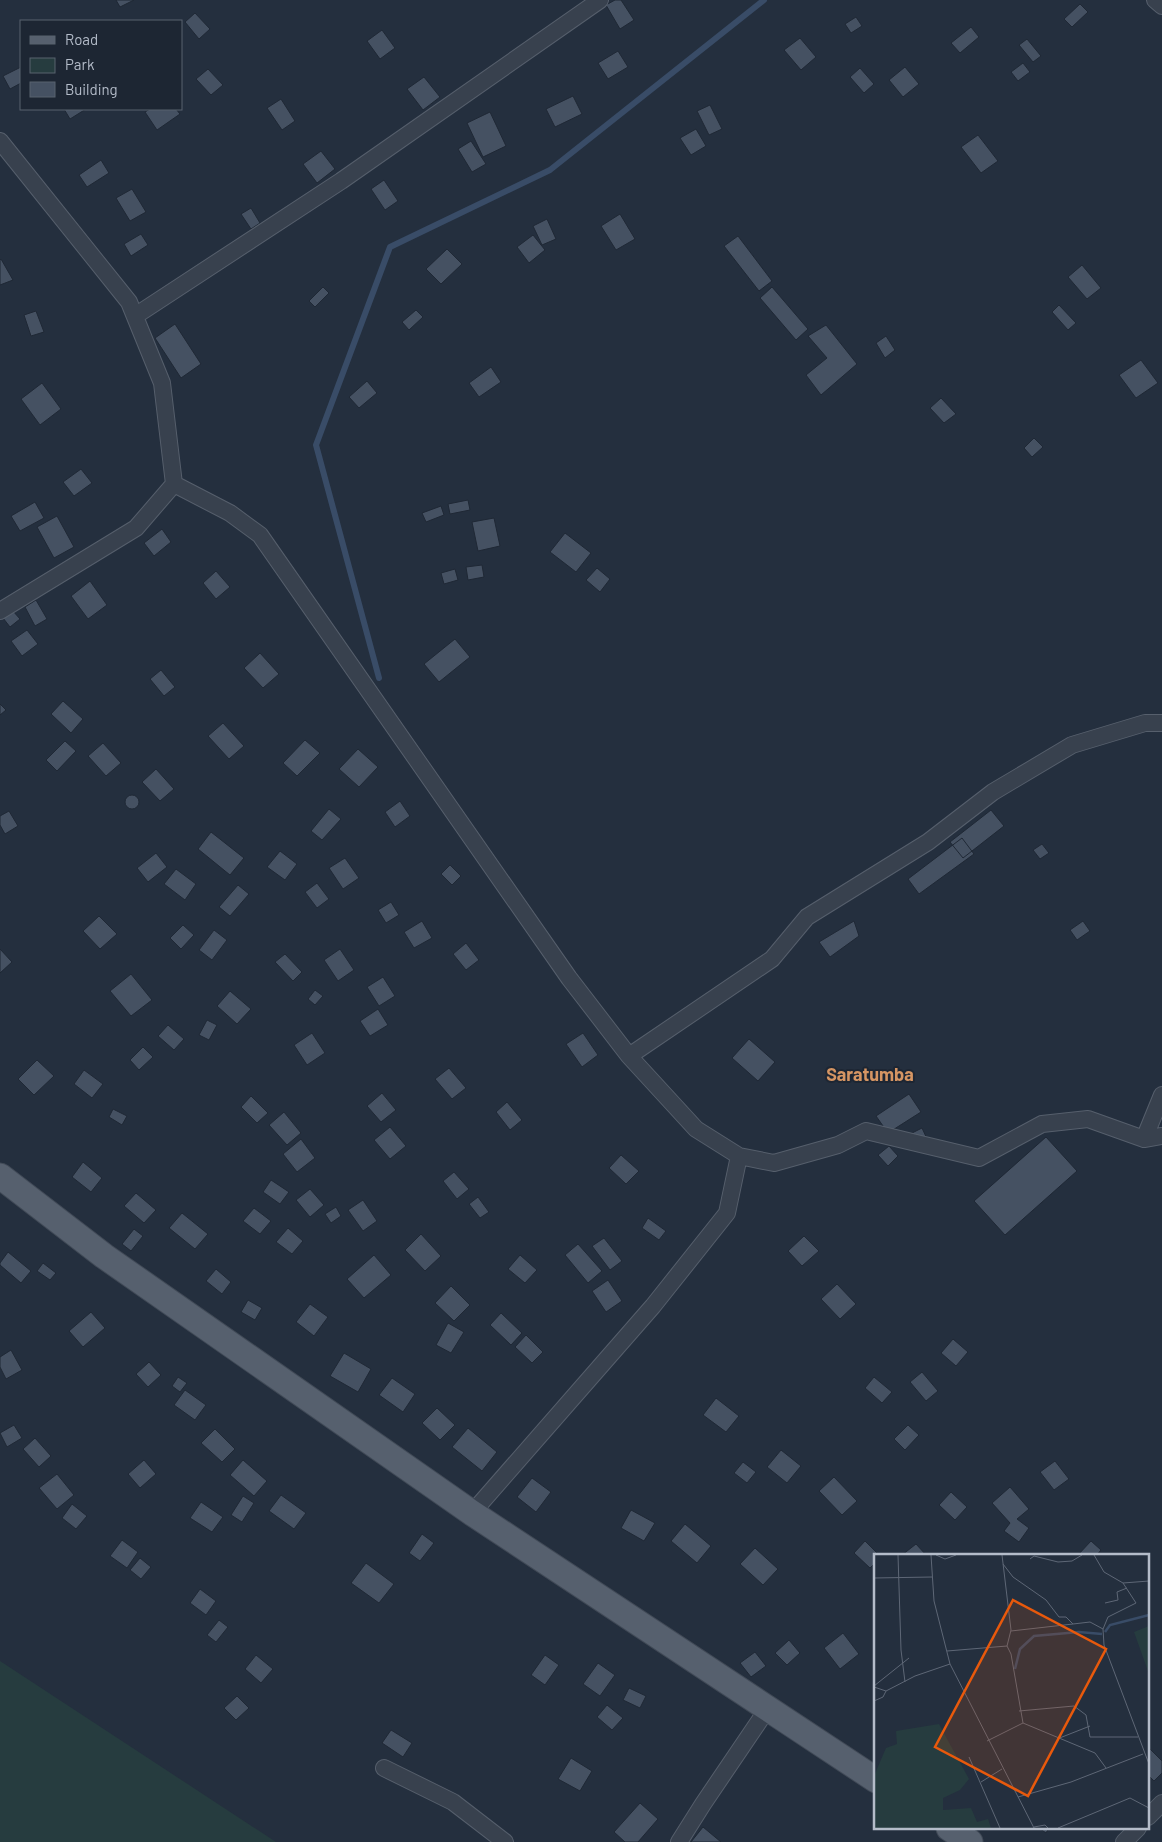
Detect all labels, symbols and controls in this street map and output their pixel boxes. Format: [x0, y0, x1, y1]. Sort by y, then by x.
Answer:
legend [20, 20, 182, 110]
text: Road [65, 30, 98, 48]
text: Park [65, 55, 95, 73]
text: Building [65, 80, 118, 98]
district label: Saratumba [826, 1063, 914, 1085]
inset map [874, 1554, 1150, 1830]

